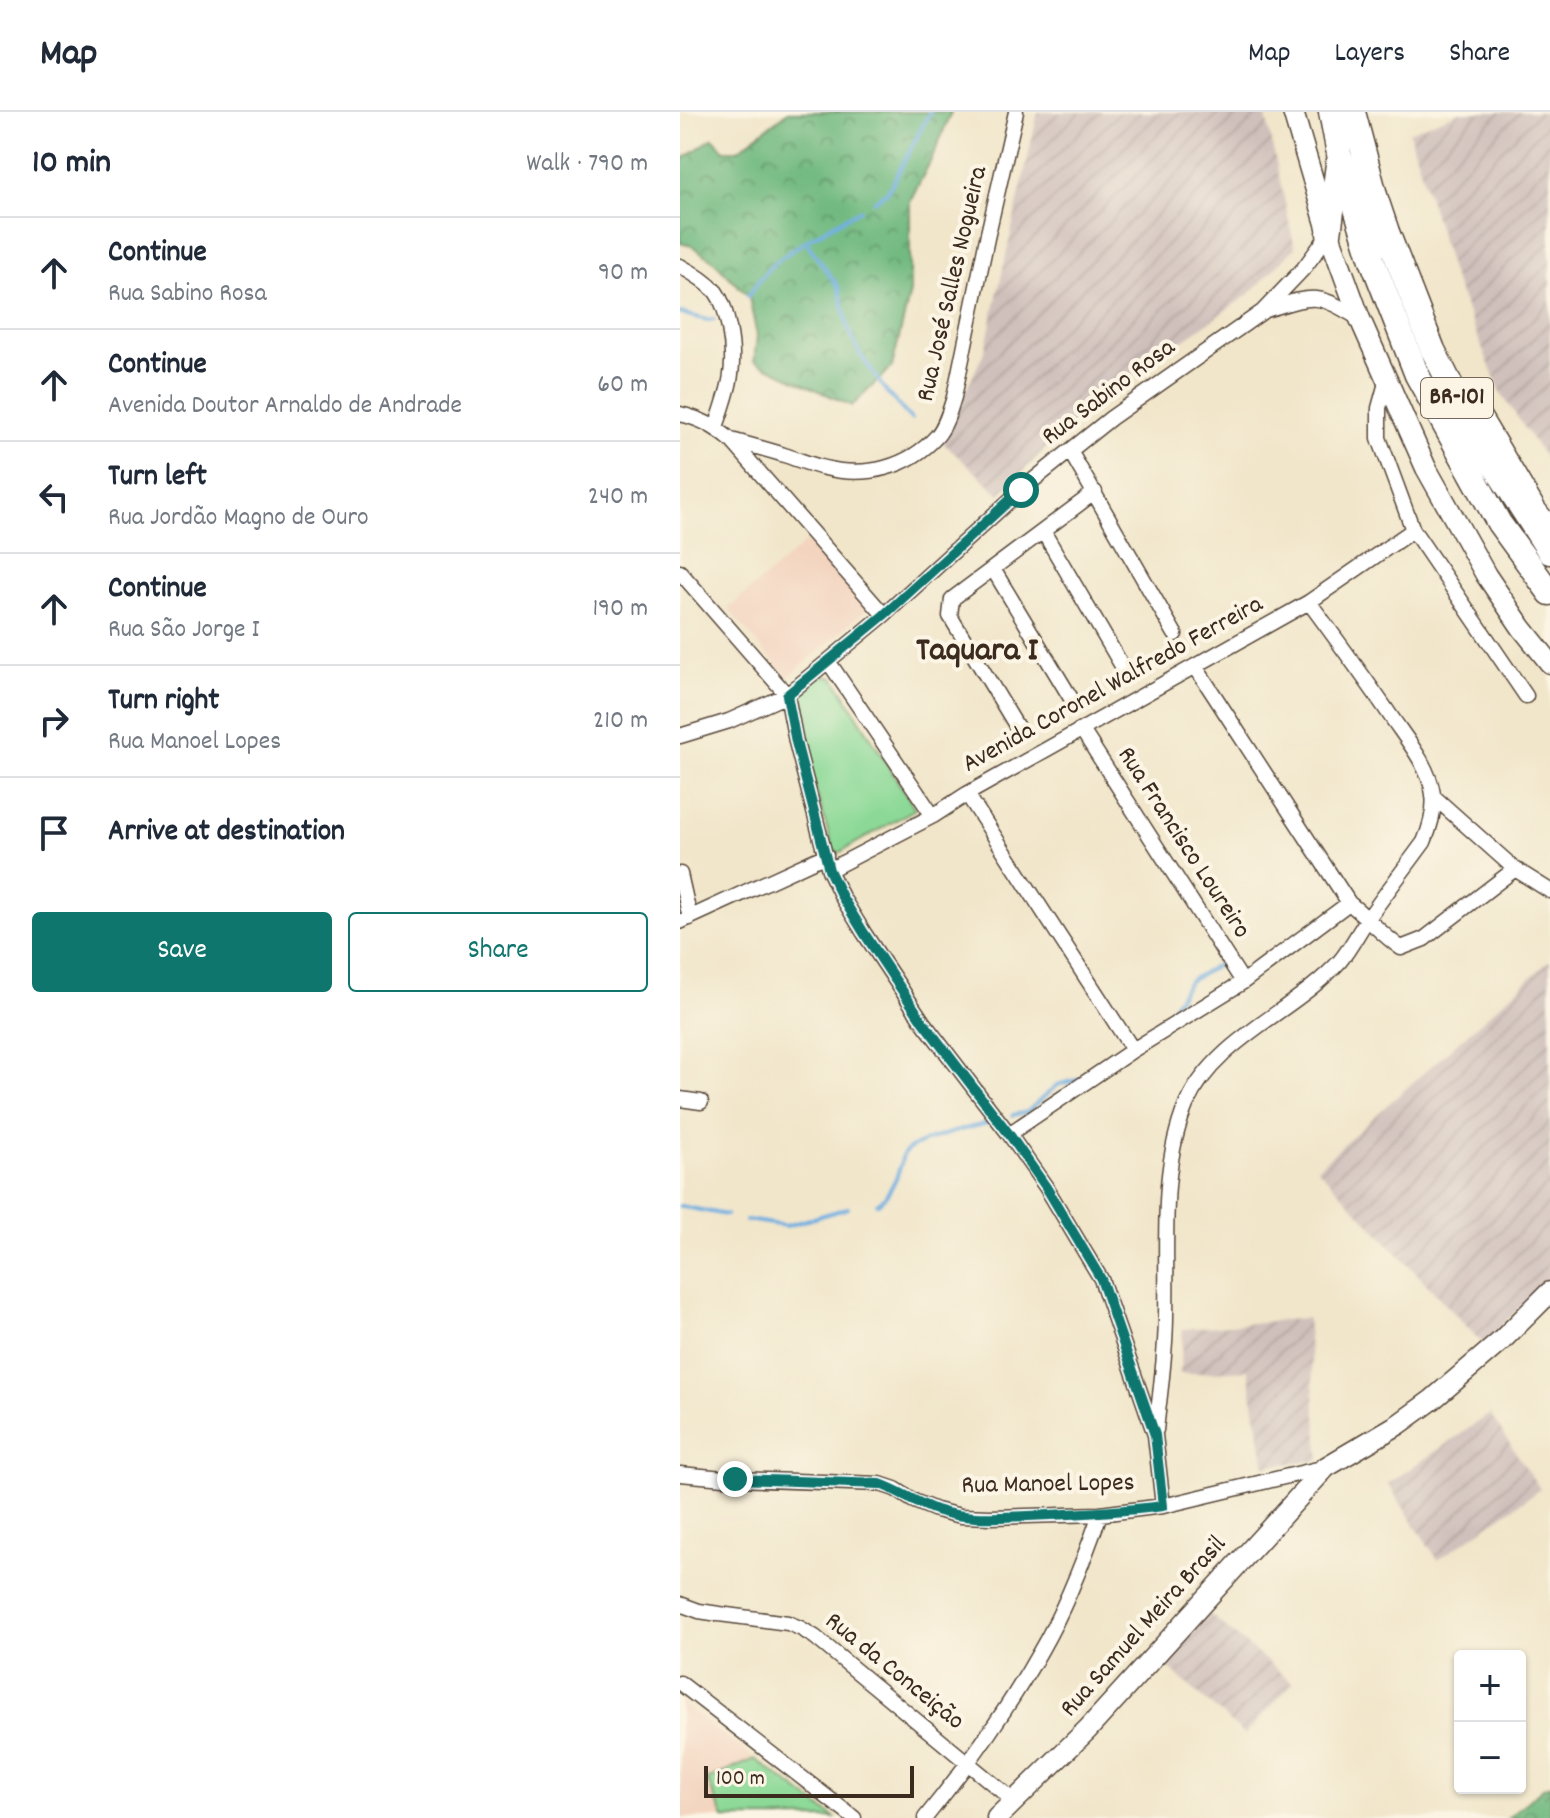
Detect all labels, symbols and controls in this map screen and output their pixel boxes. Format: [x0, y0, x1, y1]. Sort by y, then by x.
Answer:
text: Map [40, 28, 98, 83]
text: Map [1248, 35, 1291, 75]
text: Layers [1335, 35, 1405, 75]
text: Share [1449, 35, 1510, 75]
text: 10 min [32, 140, 111, 189]
text: Walk · 790 m [526, 146, 648, 183]
street label: Rua José Salles Nogueira [908, 162, 998, 405]
text: Continue [108, 233, 207, 276]
icon: ahead [32, 251, 76, 295]
text: 90 m [598, 255, 648, 292]
text: Rua Sabino Rosa [108, 276, 267, 313]
street label: Rua Sabino Rosa [1035, 330, 1184, 456]
text: Continue [108, 345, 207, 388]
icon: ahead [32, 363, 76, 407]
text: 60 m [597, 367, 648, 404]
road number: BR-101 [1421, 378, 1493, 418]
text: Avenida Doutor Arnaldo de Andrade [108, 388, 462, 425]
text: Turn left [108, 457, 207, 500]
route start [1003, 472, 1039, 508]
icon: left [32, 475, 76, 519]
text: 240 m [588, 479, 648, 516]
text: Rua Jordão Magno de Ouro [108, 500, 369, 537]
text: Continue [108, 569, 207, 612]
street label: Avenida Coronel Walfredo Ferreira [956, 586, 1271, 783]
icon: ahead [32, 587, 76, 631]
text: 190 m [592, 591, 648, 628]
text: Rua São Jorge I [108, 612, 260, 649]
district label: Taquara I [916, 628, 1039, 677]
text: Turn right [108, 681, 219, 724]
icon: right [32, 699, 76, 743]
text: 210 m [593, 703, 648, 740]
text: Rua Manoel Lopes [108, 724, 281, 761]
street label: Rua Francisco Loureiro [1107, 740, 1259, 946]
icon: arrive [32, 811, 76, 855]
text: Arrive at destination [108, 812, 345, 855]
button: Save [32, 912, 332, 992]
button: Share [348, 912, 648, 992]
route end [717, 1461, 753, 1497]
street label: Rua Manoel Lopes [961, 1465, 1135, 1505]
street label: Rua Samuel Meira Brasil [1052, 1528, 1236, 1726]
street label: Rua da Conceição [816, 1604, 972, 1740]
map controls [1454, 1650, 1526, 1794]
button: + [1454, 1650, 1526, 1722]
button: − [1454, 1722, 1526, 1794]
scale bar [704, 1762, 914, 1798]
text: 100 m [716, 1764, 765, 1795]

